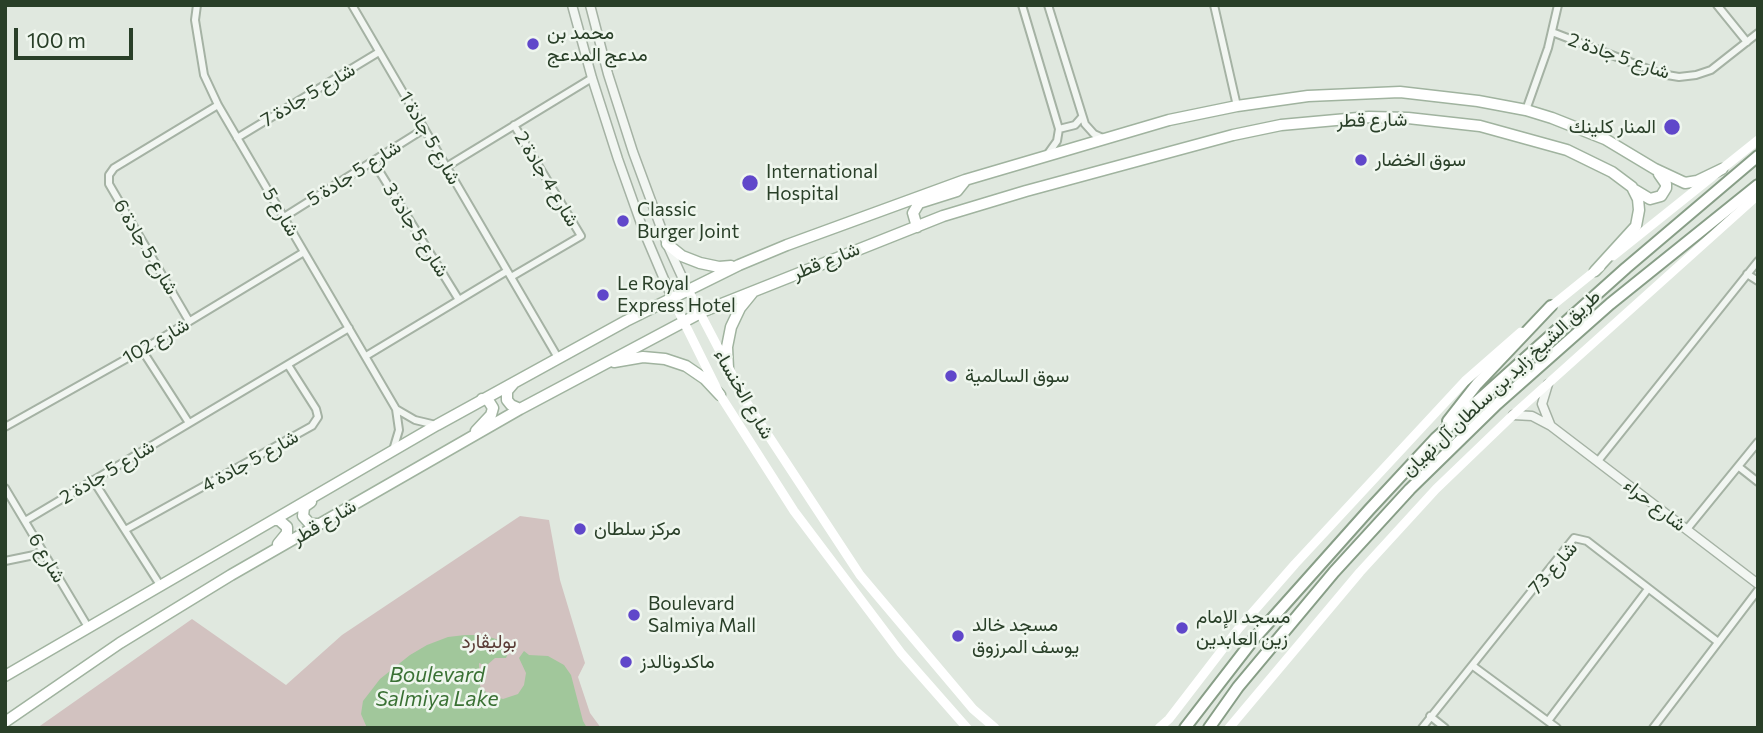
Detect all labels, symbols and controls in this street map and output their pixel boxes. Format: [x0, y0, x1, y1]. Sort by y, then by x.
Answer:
scale bar [18, 14, 136, 58]
place label: محمد بن مدعج المدعج [547, 22, 648, 66]
text: 100 m [27, 27, 86, 52]
street label: شارع 5 جادة 2 [1565, 28, 1673, 84]
marker: محمد بن مدعج المدعج [525, 36, 541, 52]
street label: شارع 5 جادة 7 [257, 58, 359, 132]
street label: شارع 5 جادة 1 [394, 87, 466, 189]
street label: شارع قطر [1336, 108, 1408, 132]
place label: المنار كلينك [1569, 116, 1656, 138]
marker: المنار كلينك [1662, 117, 1682, 137]
street label: شارع 4 جادة 2 [510, 127, 584, 231]
street label: شارع 5 جادة 5 [303, 135, 405, 211]
place label: سوق الخضار [1375, 149, 1466, 171]
marker: سوق الخضار [1353, 152, 1369, 168]
place label: International Hospital [766, 161, 878, 205]
marker: International Hospital [740, 173, 760, 193]
street label: شارع 5 جادة 3 [378, 179, 454, 281]
street label: شارع 5 [258, 184, 304, 240]
street label: شارع 5 جادة 6 [109, 195, 183, 299]
place label: Classic Burger Joint [637, 199, 739, 243]
marker: Classic Burger Joint [615, 213, 631, 229]
street label: شارع قطر [789, 237, 863, 285]
place label: Le Royal Express Hotel [617, 273, 736, 317]
street label: طريق الشيخ زايد بن سلطان آل نهيان [1397, 285, 1605, 481]
marker: Le Royal Express Hotel [595, 287, 611, 303]
street label: شارع 102 [119, 313, 193, 369]
street label: شارع الخنساء [709, 345, 779, 443]
place label: سوق السالمية [965, 365, 1069, 387]
marker: سوق السالمية [943, 368, 959, 384]
street label: شارع 5 جادة 4 [198, 425, 302, 497]
street label: شارع 5 جادة 2 [56, 435, 158, 509]
street label: شارع حراء [1619, 474, 1691, 536]
street label: شارع قطر [288, 494, 360, 550]
place label: مركز سلطان [594, 518, 681, 540]
marker: مركز سلطان [572, 521, 588, 537]
street label: شارع 6 [23, 529, 71, 587]
street label: شارع 73 [1524, 537, 1582, 599]
place label: Boulevard Salmiya Mall [648, 593, 756, 637]
place label: مسجد الإمام زين العابدين [1196, 606, 1290, 650]
marker: Boulevard Salmiya Mall [626, 607, 642, 623]
place label: مسجد خالد يوسف المرزوق [972, 614, 1079, 658]
marker: مسجد الإمام زين العابدين [1174, 620, 1190, 636]
marker: مسجد خالد يوسف المرزوق [950, 628, 966, 644]
park label: بوليڤارد [462, 631, 516, 653]
place label: ماكدونالدز [640, 651, 715, 673]
marker: ماكدونالدز [618, 654, 634, 670]
water label: Boulevard Salmiya Lake [375, 662, 499, 712]

